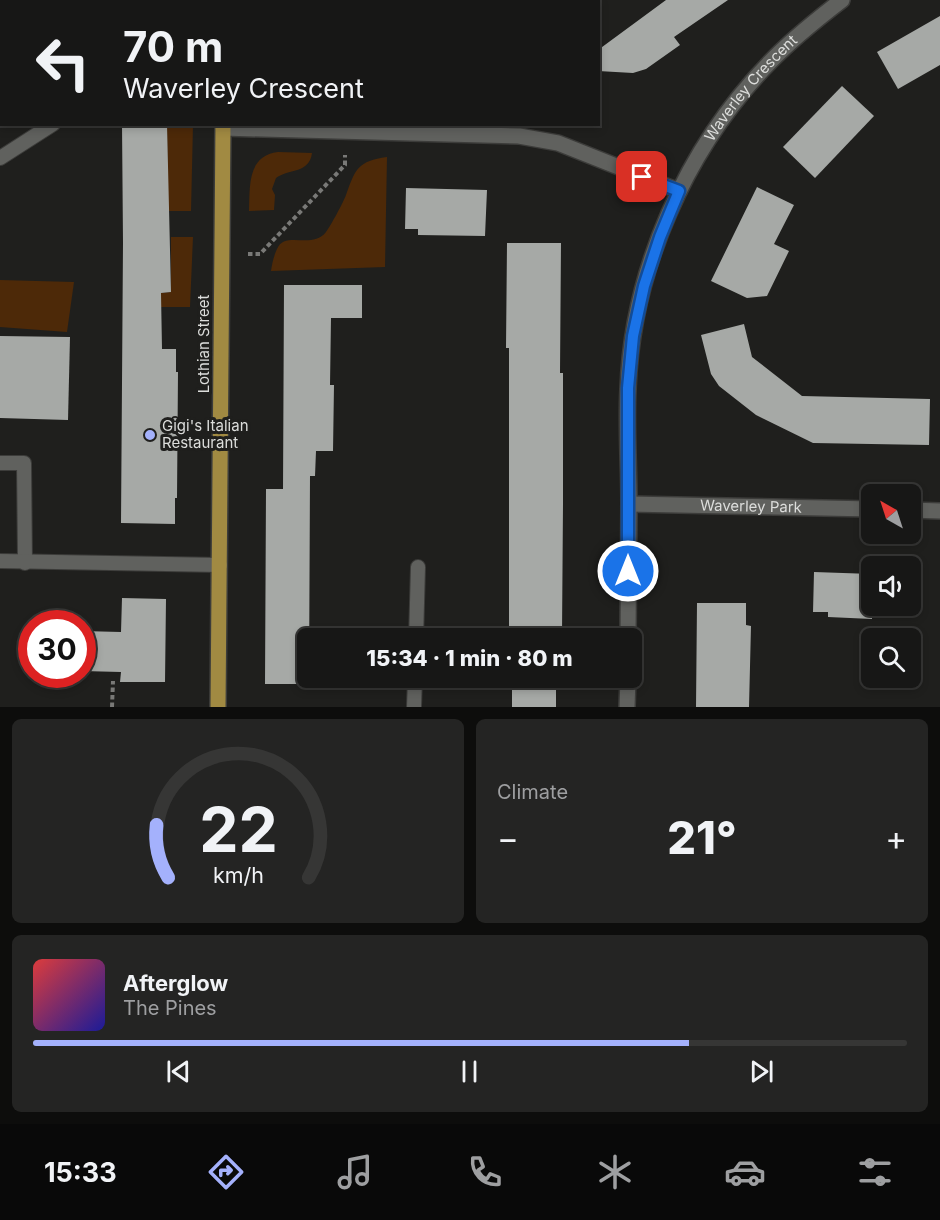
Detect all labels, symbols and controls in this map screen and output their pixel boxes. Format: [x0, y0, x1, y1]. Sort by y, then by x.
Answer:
text: 70 m [123, 21, 223, 72]
icon: left [24, 24, 102, 102]
street label: Waverley Crescent [700, 31, 801, 145]
text: Waverley Crescent [123, 72, 364, 105]
pin [616, 151, 667, 202]
icon: arrive [625, 160, 658, 193]
street label: Lothian Street [194, 295, 213, 393]
place label: Gigi's Italian Restaurant [162, 416, 249, 452]
marker: Gigi's Italian Restaurant [143, 428, 157, 442]
north arrow [861, 484, 921, 544]
map controls [861, 484, 921, 688]
street label: Waverley Park [700, 495, 803, 517]
position arrow [596, 539, 660, 603]
button: sound [861, 556, 921, 616]
speed limit sign: 30 [18, 610, 96, 688]
button: search [861, 628, 921, 688]
text: 15:34 · 1 min · 80 m [366, 645, 573, 671]
text: Climate [497, 780, 568, 804]
text: 22 [199, 792, 277, 867]
text: 21° [667, 810, 737, 865]
text: − [497, 818, 519, 858]
text: + [885, 818, 907, 858]
text: km/h [213, 862, 263, 888]
text: Afterglow [123, 970, 228, 996]
text: The Pines [123, 996, 217, 1020]
icon: previous [162, 1055, 195, 1088]
icon: pause [453, 1055, 486, 1088]
icon: next [745, 1055, 778, 1088]
icon: directions [205, 1151, 247, 1193]
icon: music [334, 1151, 376, 1193]
icon: phone [464, 1151, 506, 1193]
icon: climate [594, 1151, 636, 1193]
icon: car [724, 1151, 766, 1193]
icon: filters [854, 1151, 896, 1193]
text: 15:33 [44, 1156, 117, 1189]

